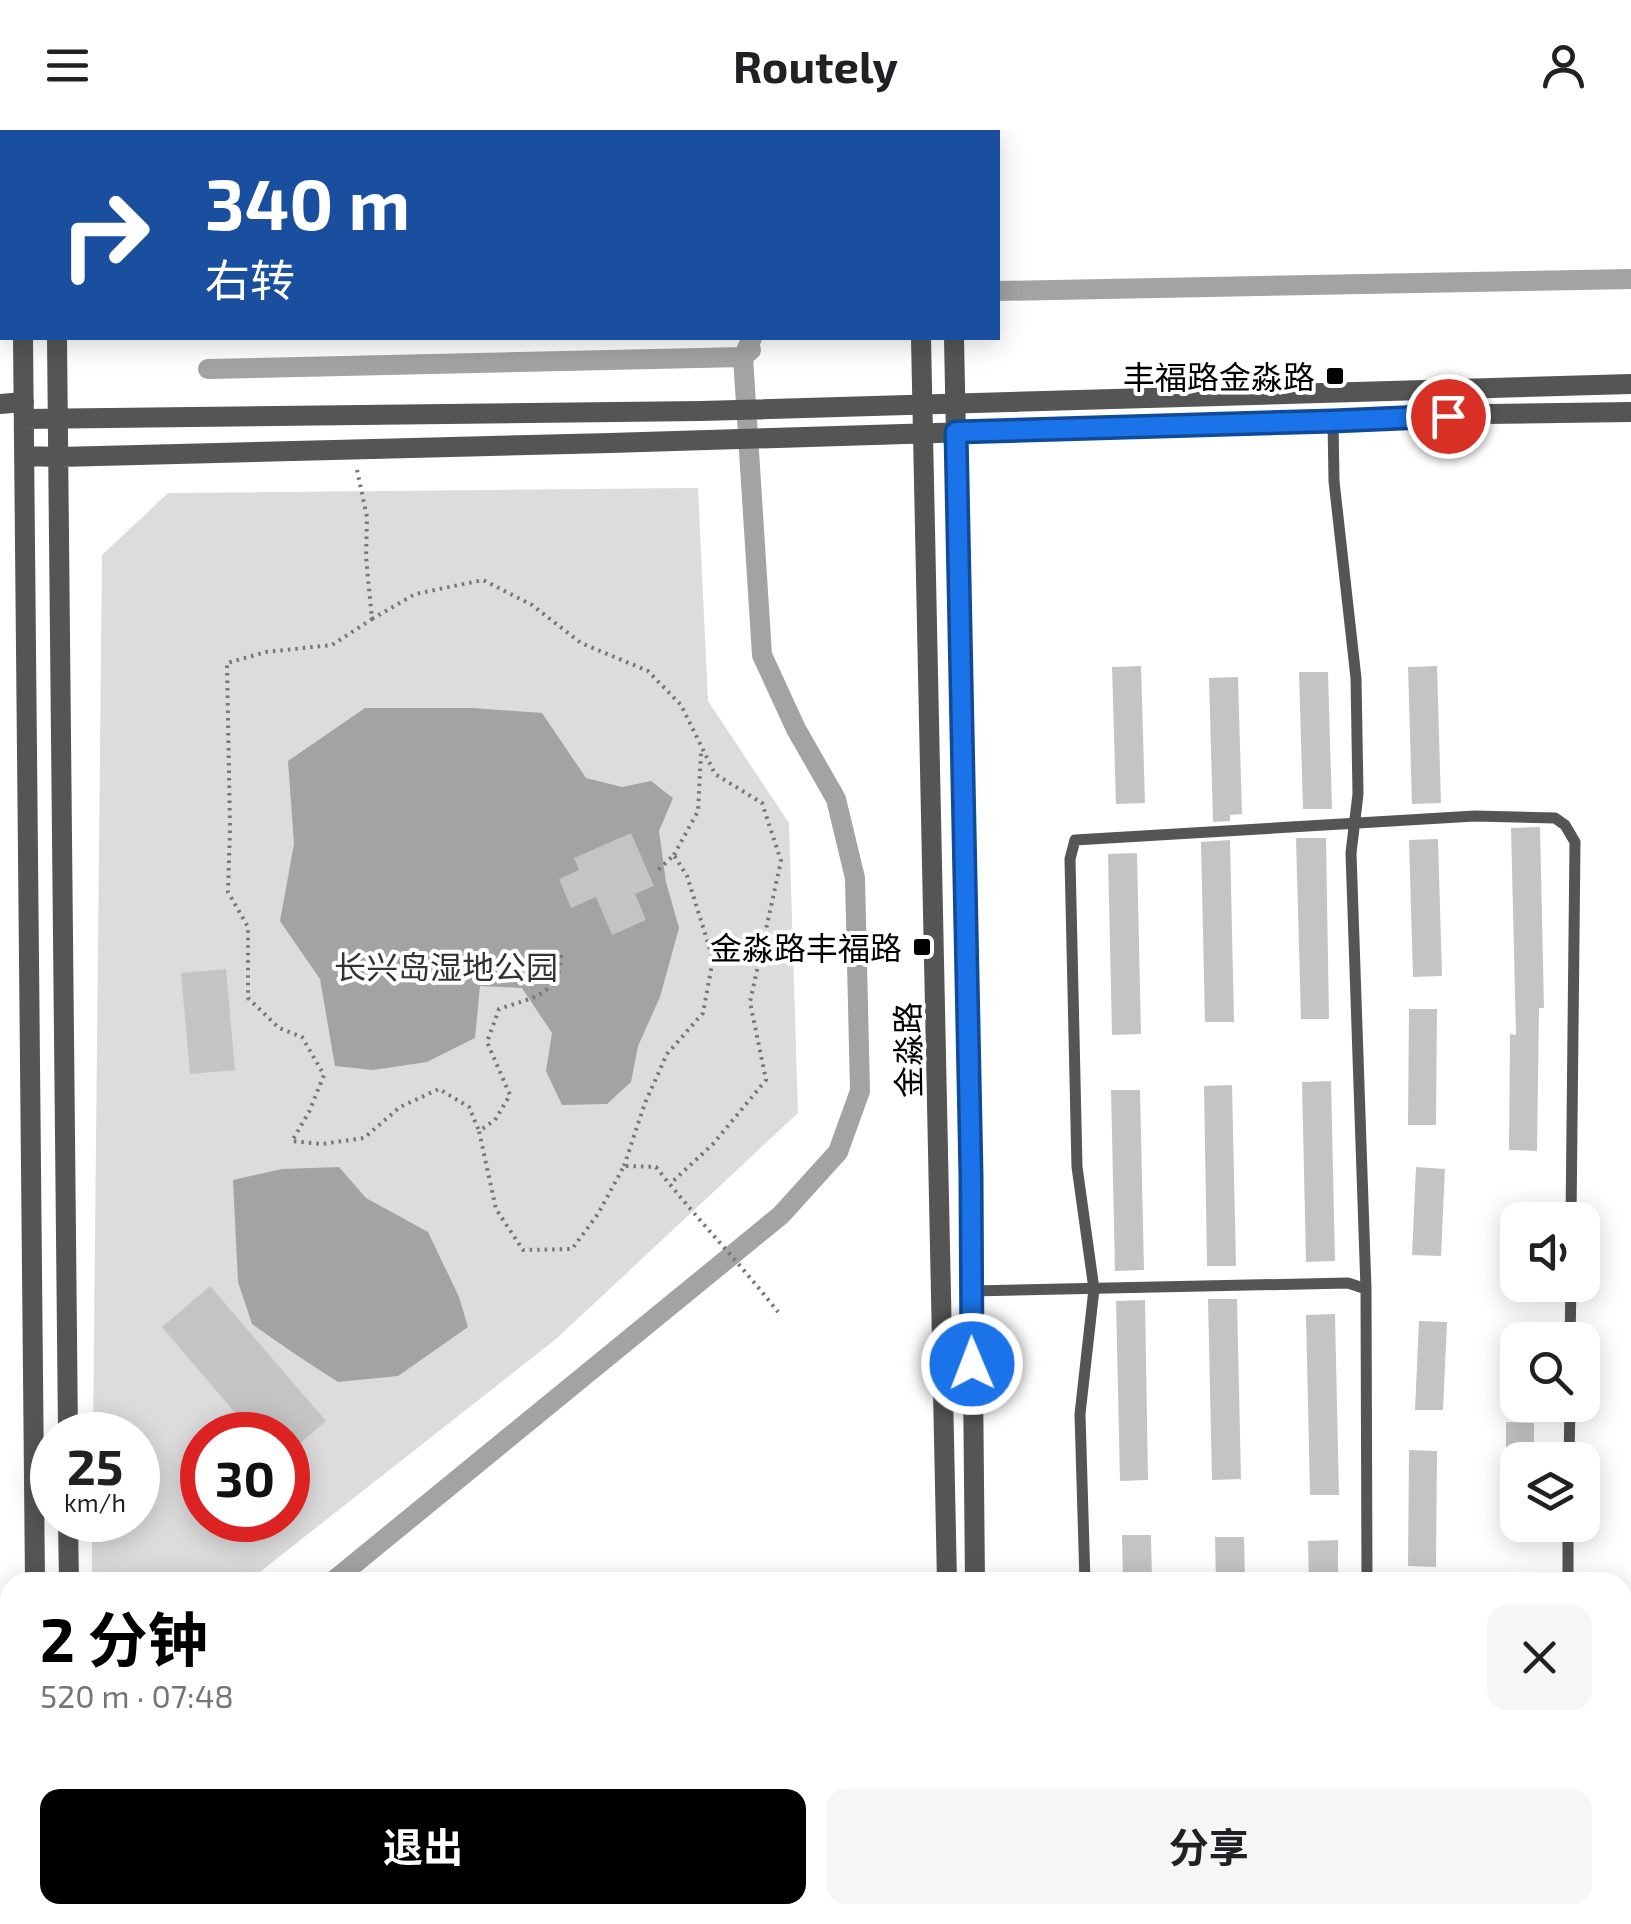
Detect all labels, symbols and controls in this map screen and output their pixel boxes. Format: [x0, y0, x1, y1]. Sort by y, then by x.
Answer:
icon: menu [40, 38, 95, 93]
text: Routely [733, 38, 898, 92]
icon: person [1536, 38, 1591, 93]
text: 340 m [205, 160, 410, 244]
icon: right [40, 170, 170, 300]
text: 右转 [205, 252, 295, 306]
place label: 丰福路金淼路 [1123, 357, 1315, 395]
marker: 丰福路金淼路 [1324, 365, 1346, 387]
pin [1406, 374, 1491, 459]
icon: arrive [1421, 389, 1476, 444]
place label: 金淼路丰福路 [710, 928, 902, 966]
marker: 金淼路丰福路 [911, 936, 933, 958]
park label: 长兴岛湿地公园 [334, 947, 558, 985]
street label: 金淼路 [887, 1002, 927, 1098]
map controls [1500, 1202, 1600, 1542]
button: sound [1500, 1202, 1600, 1302]
position arrow [920, 1312, 1024, 1416]
button: search [1500, 1322, 1600, 1422]
speed limit sign: 30 [180, 1412, 310, 1542]
text: 25 [67, 1435, 123, 1495]
button: layers [1500, 1442, 1600, 1542]
text: km/h [64, 1487, 126, 1517]
text: 2 分钟 [40, 1602, 208, 1674]
button: close [1487, 1605, 1592, 1710]
text: 520 m · 07:48 [40, 1676, 234, 1714]
button: 退出 [40, 1789, 806, 1904]
button: 分享 [826, 1789, 1592, 1904]

